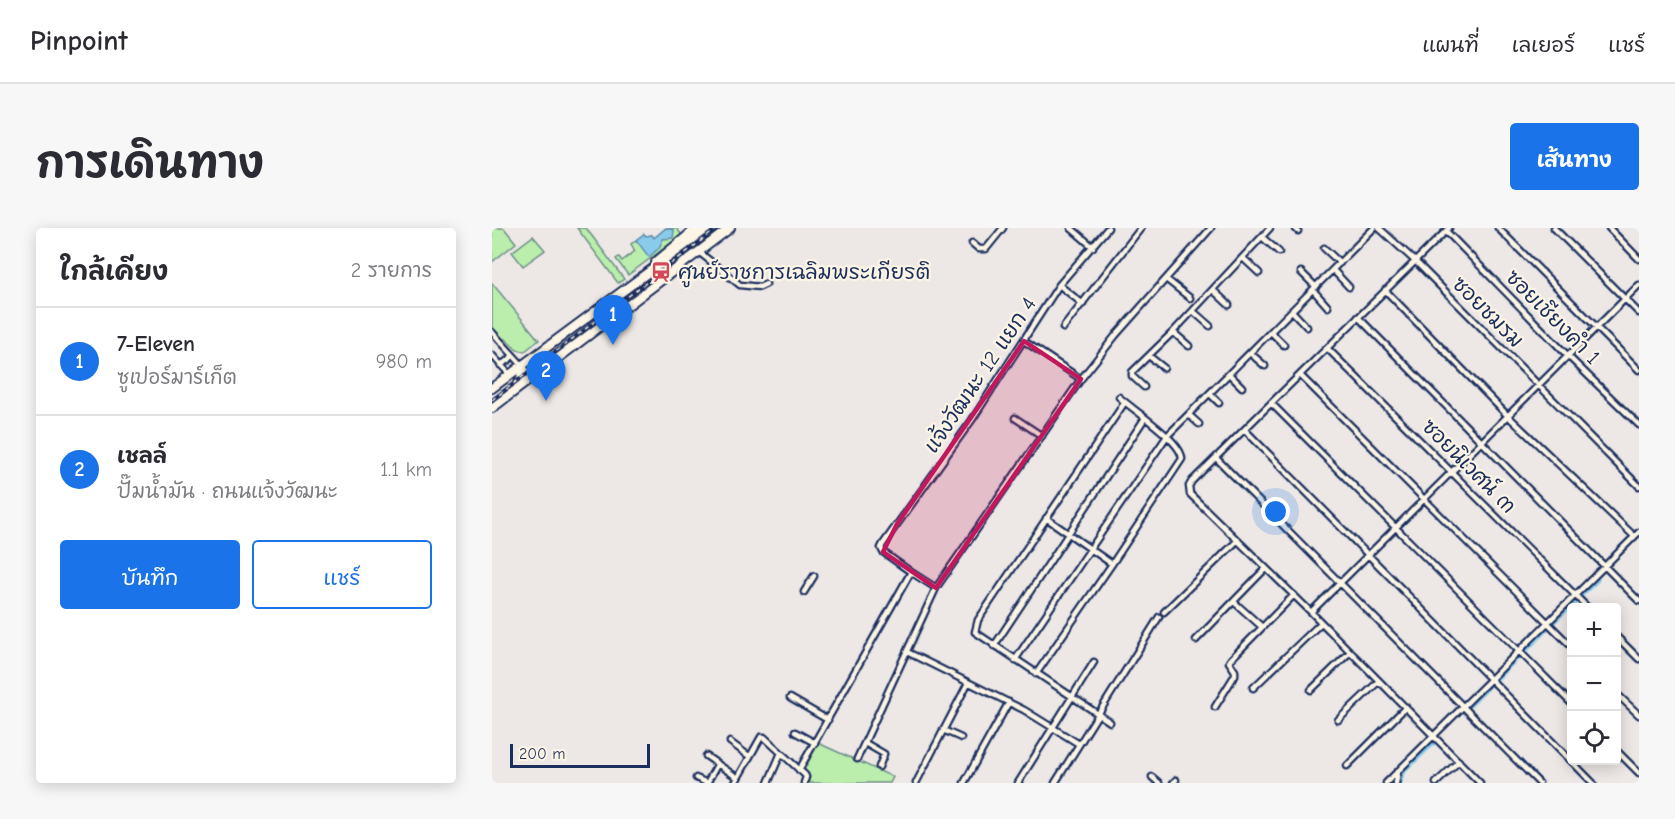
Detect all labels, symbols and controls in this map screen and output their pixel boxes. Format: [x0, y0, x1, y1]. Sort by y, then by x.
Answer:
text: Pinpoint [30, 25, 128, 57]
text: แผนที่ [1422, 33, 1479, 57]
text: เลเยอร์ [1512, 33, 1575, 57]
text: แชร์ [1608, 33, 1645, 57]
button: เส้นทาง [1510, 123, 1639, 190]
text: การเดินทาง [36, 139, 264, 188]
text: ใกล้เคียง [60, 257, 168, 287]
text: 2 รายการ [351, 259, 432, 282]
place label: ศูนย์ราชการเฉลิมพระเกียรติ [678, 259, 930, 288]
station icon: ศูนย์ราชการเฉลิมพระเกียรติ [649, 260, 673, 284]
street label: ซอยเชียงคำ 1 [1501, 264, 1606, 369]
street label: ซอยชมรม [1448, 272, 1528, 352]
street label: แจ้งวัฒนะ 12 แยก 4 [918, 292, 1041, 457]
pin: 1 [594, 296, 632, 345]
text: 7-Eleven [117, 331, 195, 357]
text: 1 [76, 350, 83, 373]
text: 980 m [376, 350, 432, 373]
pin: 2 [526, 352, 566, 401]
text: ซูเปอร์มาร์เก็ต [117, 366, 237, 389]
street label: ซอยนิเวศน์ ๓ [1417, 413, 1522, 518]
text: เชลล์ [117, 443, 167, 469]
text: 2 [75, 458, 84, 481]
text: 1.1 km [380, 458, 432, 481]
text: ปั๊มน้ำมัน · ถนนแจ้งวัฒนะ [117, 480, 338, 503]
your location [1261, 497, 1290, 526]
button: บันทึก [60, 540, 240, 609]
button: แชร์ [252, 540, 432, 609]
map controls [1567, 603, 1621, 765]
button: + [1567, 603, 1621, 657]
button: − [1567, 657, 1621, 711]
button: locate [1567, 711, 1621, 765]
scale bar [510, 741, 650, 768]
text: 200 m [519, 745, 565, 763]

